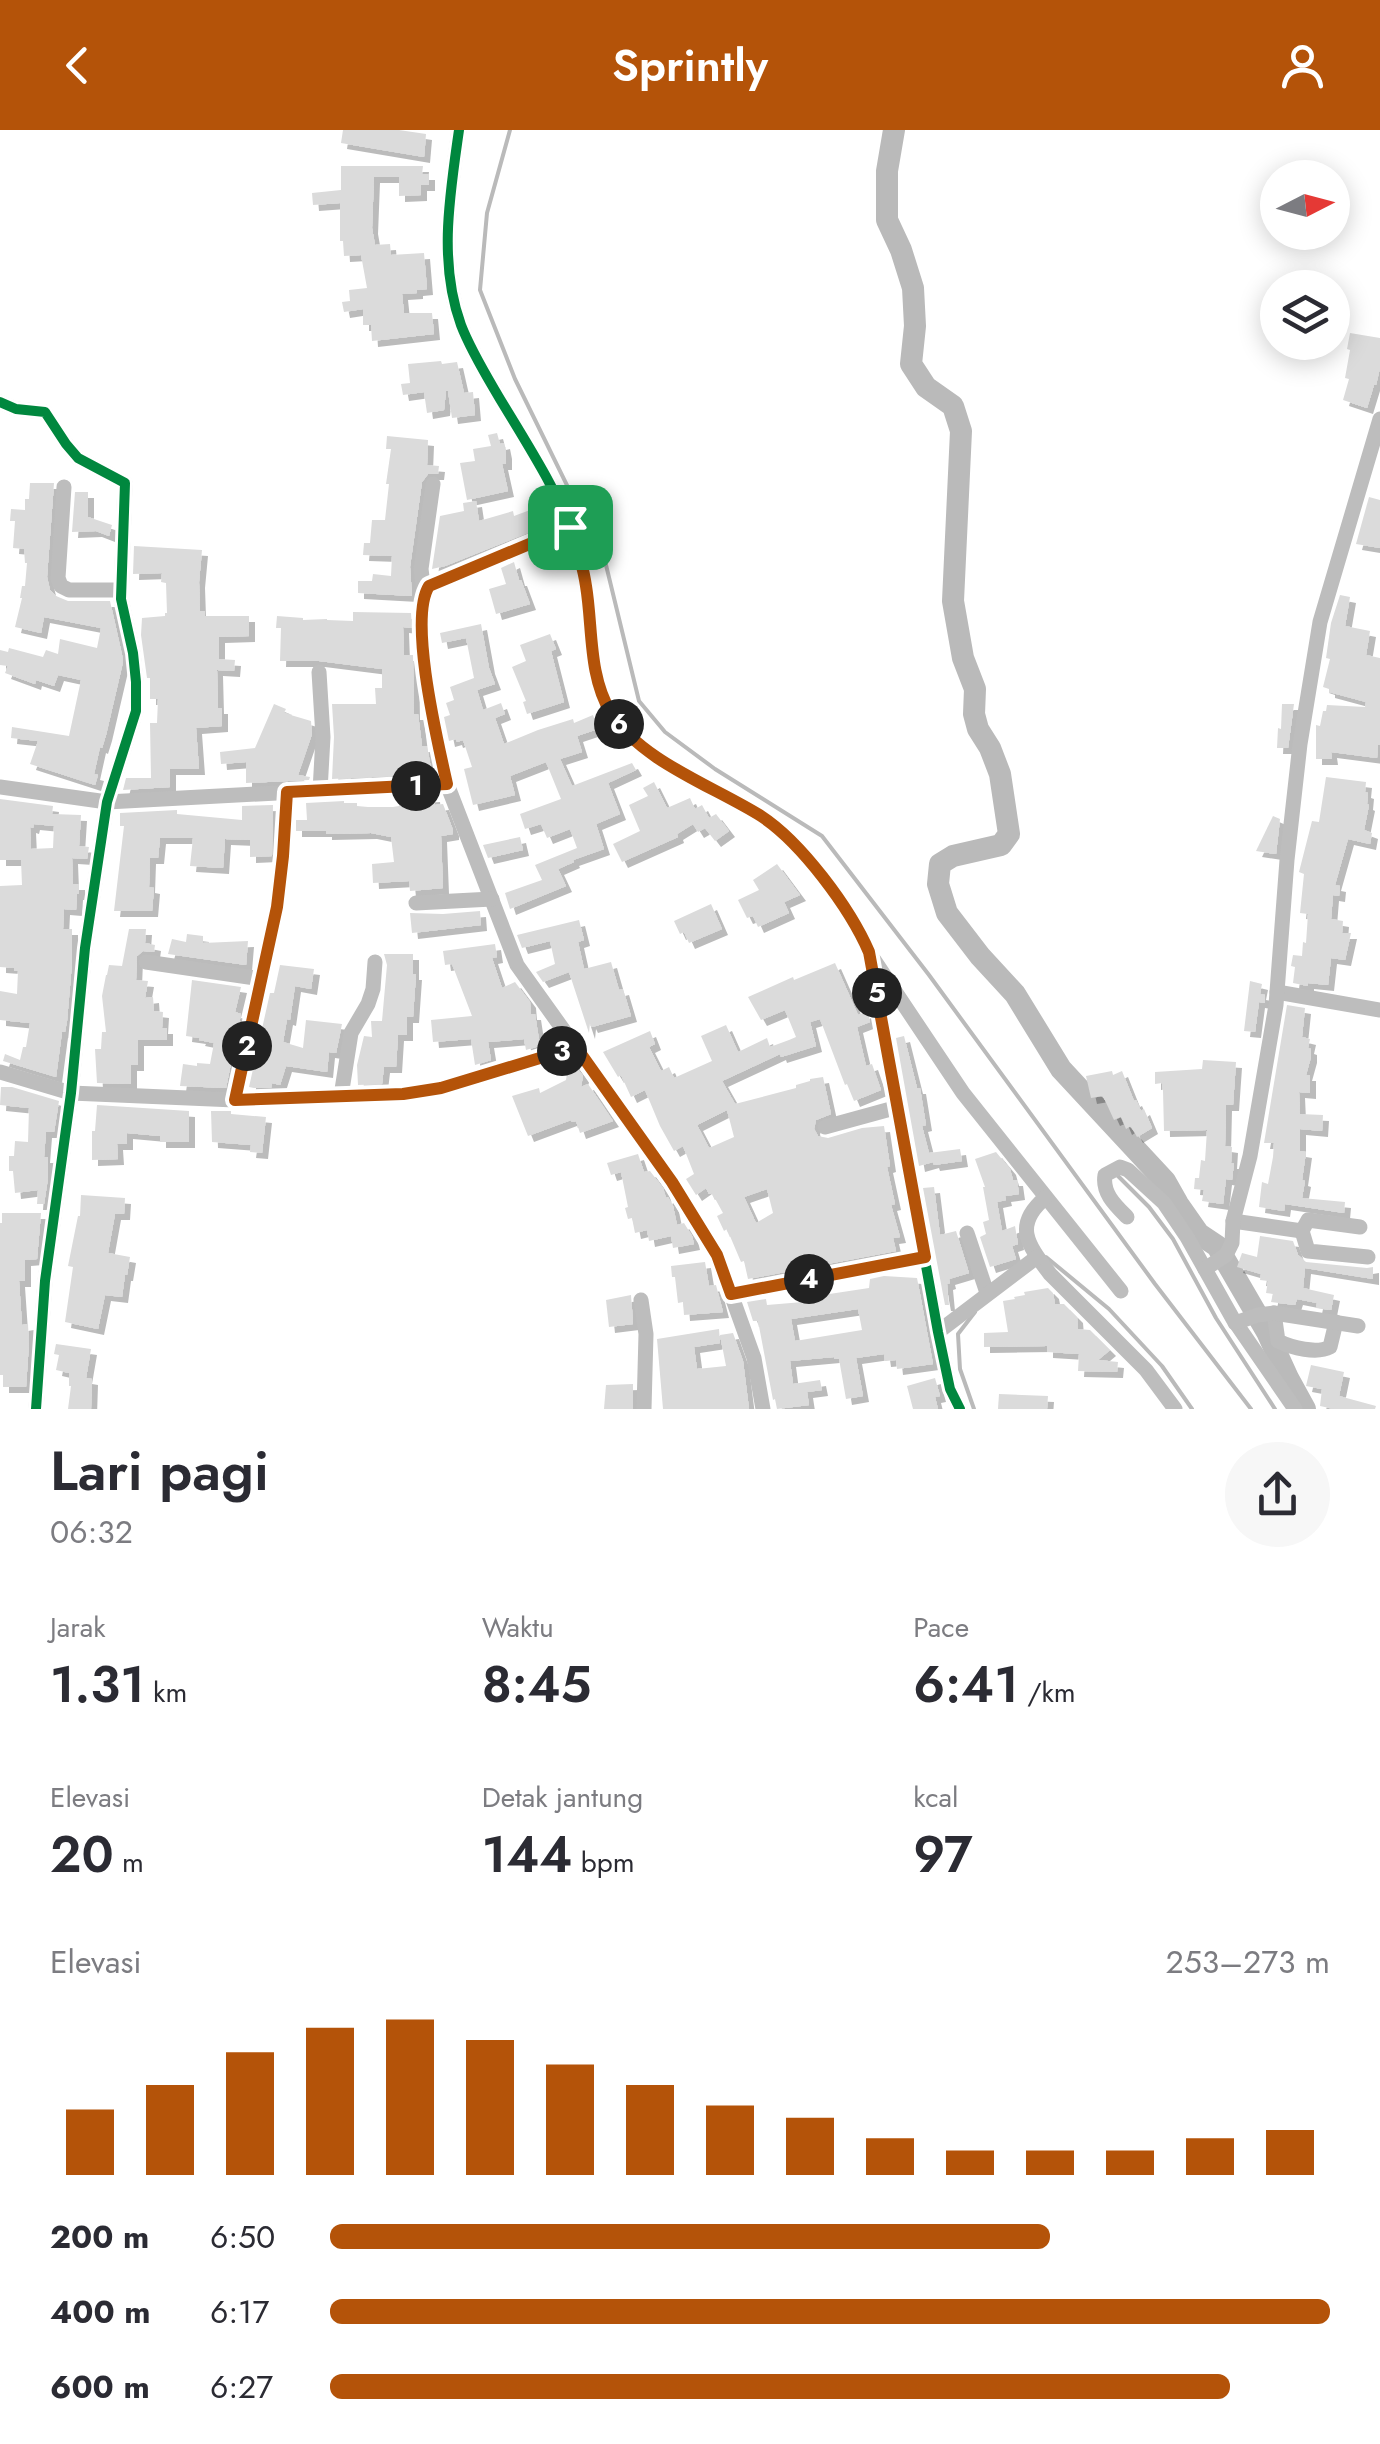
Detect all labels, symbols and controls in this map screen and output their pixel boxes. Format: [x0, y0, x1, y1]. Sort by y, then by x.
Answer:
text: Sprintly [612, 33, 768, 98]
icon: back [50, 38, 105, 93]
icon: person [1275, 38, 1330, 93]
north arrow [1260, 160, 1350, 250]
map controls [1260, 160, 1350, 360]
button: layers [1260, 270, 1350, 360]
pin [528, 485, 613, 570]
icon: arrive [543, 500, 598, 555]
pin: 6 [594, 699, 644, 749]
text: 6 [610, 703, 628, 744]
pin: 1 [391, 761, 441, 811]
text: 1 [409, 765, 423, 806]
pin: 5 [852, 968, 902, 1018]
text: 5 [868, 972, 886, 1013]
pin: 2 [222, 1021, 272, 1071]
text: 2 [238, 1025, 256, 1066]
pin: 3 [537, 1026, 587, 1076]
text: 3 [553, 1030, 571, 1071]
pin: 4 [784, 1254, 834, 1304]
text: 4 [799, 1258, 819, 1299]
text: Lari pagi [50, 1431, 269, 1511]
button: share [1225, 1442, 1330, 1547]
text: 06:32 [50, 1509, 133, 1555]
text: Jarak [50, 1607, 106, 1648]
text: Waktu [482, 1607, 554, 1648]
text: Pace [913, 1607, 969, 1648]
text: 1.31 [50, 1648, 145, 1721]
text: 8:45 [482, 1648, 592, 1721]
text: 6:41 [913, 1648, 1019, 1721]
text: km [145, 1672, 187, 1713]
text: /km [1019, 1672, 1076, 1713]
text: Elevasi [50, 1777, 130, 1818]
text: Detak jantung [482, 1777, 643, 1818]
text: kcal [913, 1777, 959, 1818]
text: 20 [50, 1818, 114, 1891]
text: 144 [482, 1818, 572, 1891]
text: 97 [913, 1818, 973, 1891]
text: m [114, 1842, 144, 1883]
text: bpm [572, 1842, 635, 1883]
text: Elevasi [50, 1939, 142, 1985]
text: 253–273 m [1166, 1939, 1330, 1985]
text: 200 m [50, 2214, 149, 2260]
text: 6:50 [210, 2214, 275, 2260]
text: 400 m [50, 2289, 151, 2335]
text: 6:17 [210, 2289, 269, 2335]
text: 600 m [50, 2364, 150, 2410]
text: 6:27 [210, 2364, 273, 2410]

